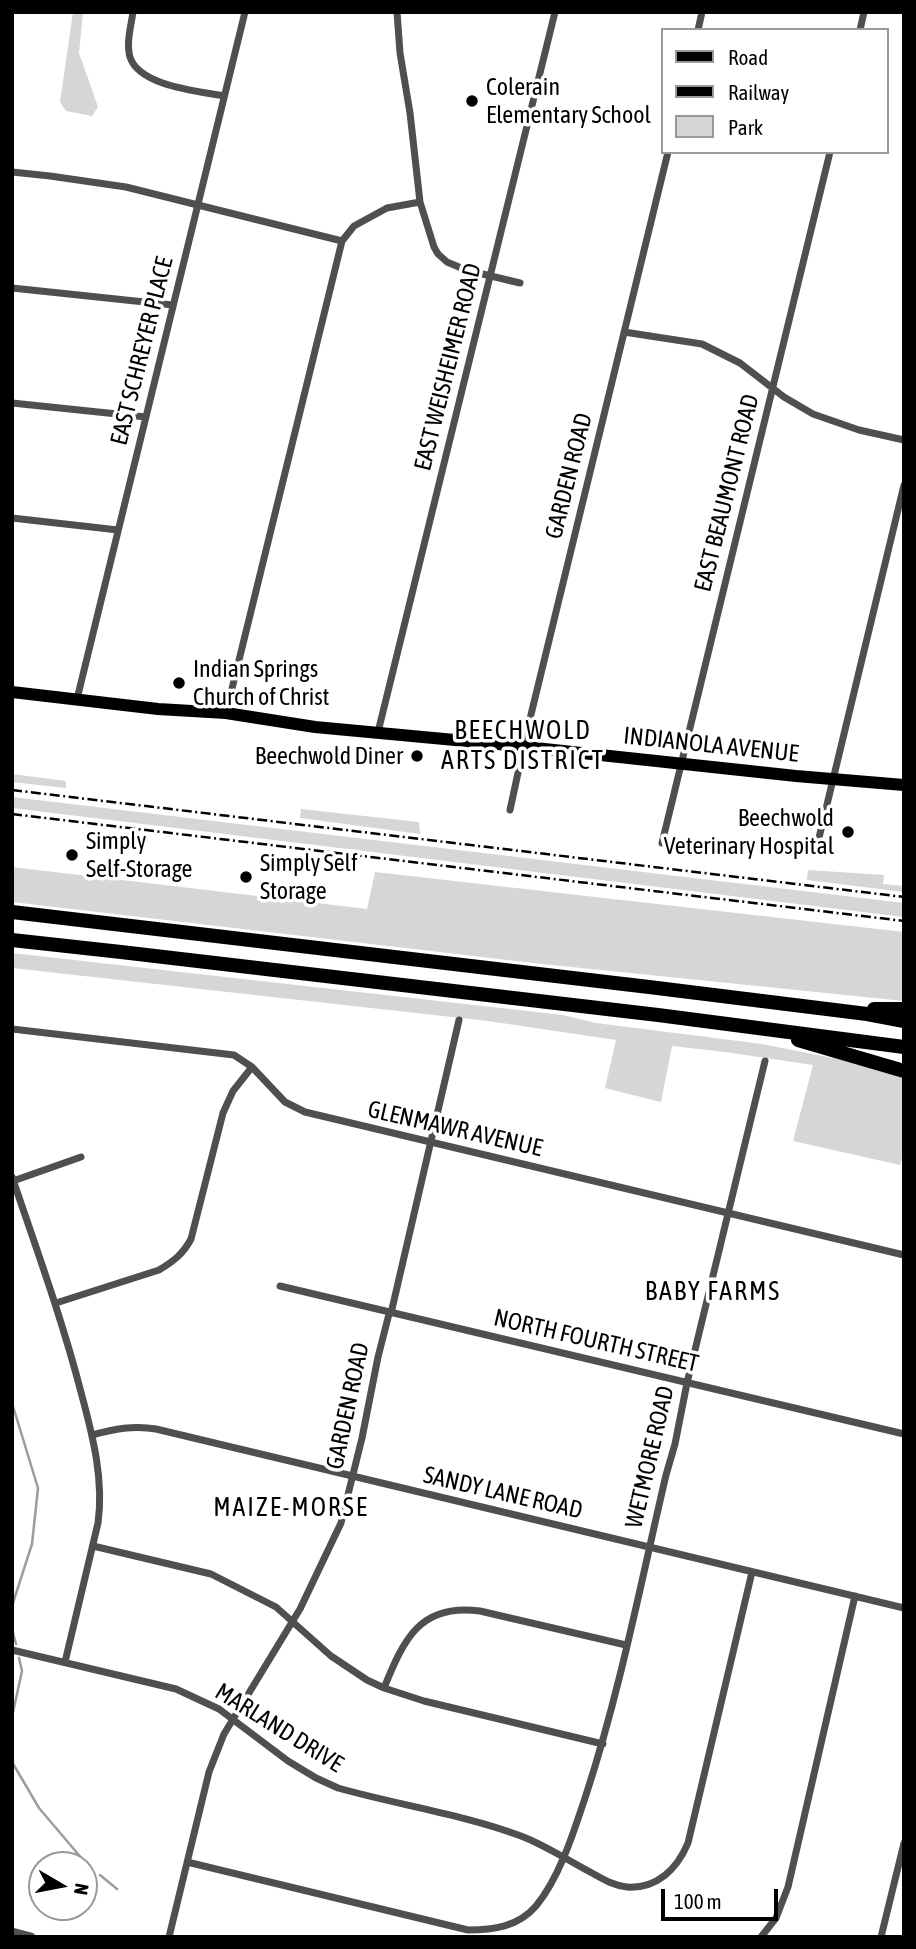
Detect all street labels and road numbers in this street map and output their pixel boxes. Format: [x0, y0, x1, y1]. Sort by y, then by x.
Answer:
street label: EAST SCHREYER PLACE [105, 254, 179, 448]
street label: EAST WEISHEIMER ROAD [408, 260, 488, 474]
street label: EAST BEAUMONT ROAD [689, 391, 765, 595]
street label: GARDEN ROAD [539, 410, 599, 542]
street label: INDIANOLA AVENUE [622, 721, 800, 769]
street label: GLENMAWR AVENUE [365, 1095, 545, 1163]
street label: NORTH FOURTH STREET [491, 1303, 701, 1379]
street label: GARDEN ROAD [321, 1340, 375, 1472]
street label: WETMORE ROAD [620, 1383, 680, 1531]
street label: SANDY LANE ROAD [421, 1461, 585, 1525]
street label: MARLAND DRIVE [210, 1677, 348, 1779]

